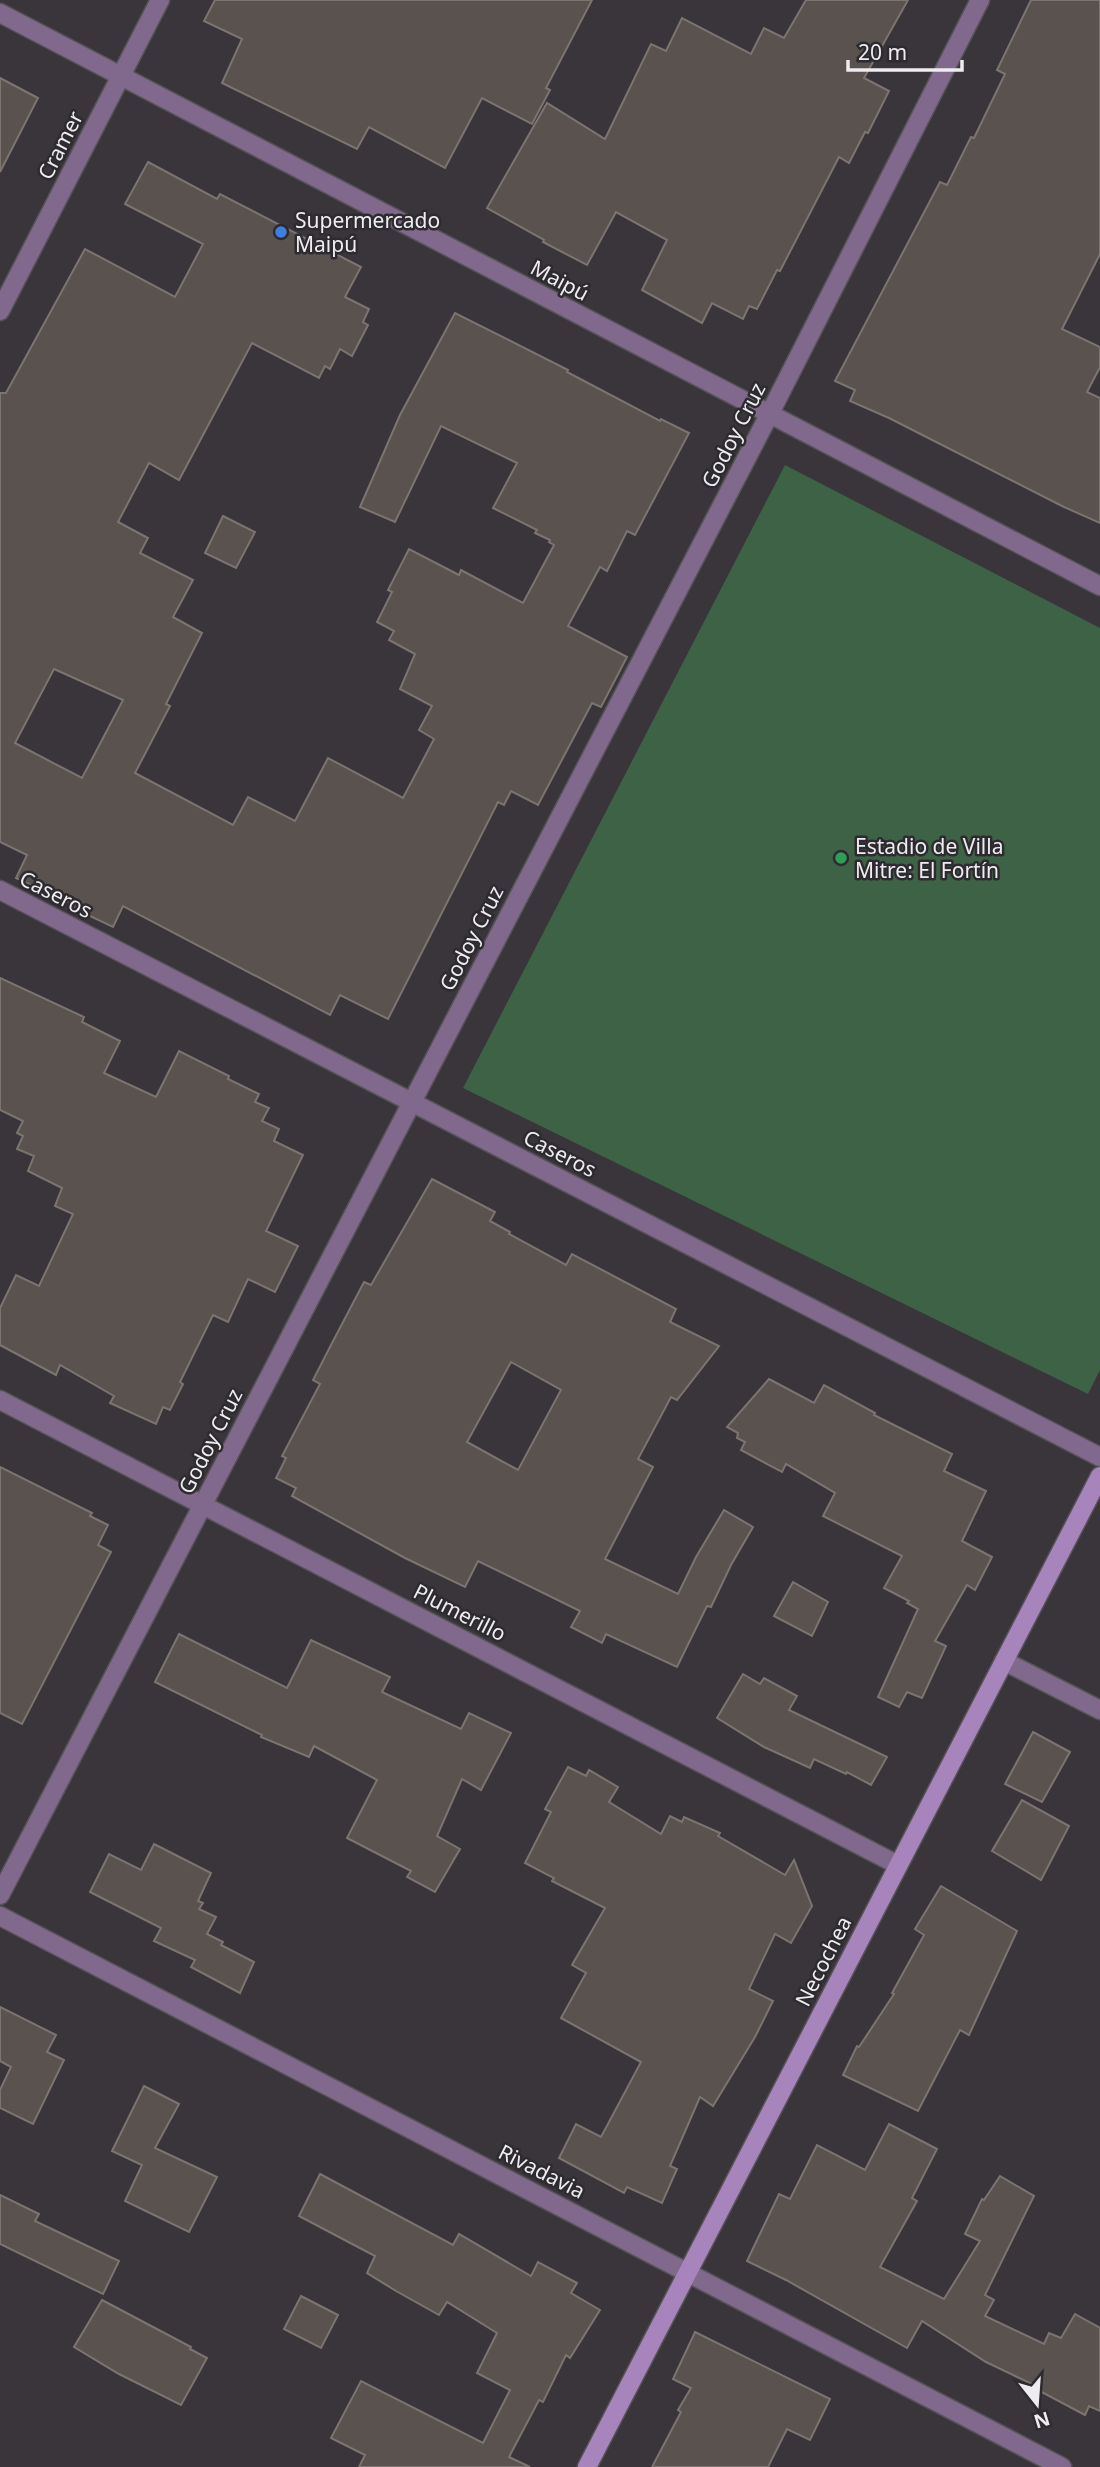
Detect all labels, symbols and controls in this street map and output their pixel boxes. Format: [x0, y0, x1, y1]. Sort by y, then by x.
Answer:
scale bar [848, 28, 962, 72]
text: 20 m [858, 38, 907, 66]
street label: Cramer [31, 106, 89, 184]
place label: Supermercado Maipú [295, 206, 440, 258]
marker: Supermercado Maipú [273, 224, 289, 240]
street label: Maipú [526, 253, 594, 307]
street label: Godoy Cruz [695, 378, 771, 492]
place label: Estadio de Villa Mitre: El Fortín [855, 832, 1003, 884]
marker: Estadio de Villa Mitre: El Fortín [833, 850, 849, 866]
street label: Caseros [15, 864, 97, 924]
street label: Godoy Cruz [433, 881, 509, 995]
street label: Caseros [519, 1123, 601, 1183]
street label: Godoy Cruz [172, 1384, 248, 1498]
street label: Plumerillo [409, 1577, 511, 1647]
street label: Necochea [788, 1911, 858, 2011]
street label: Rivadavia [494, 2137, 590, 2205]
north arrow [1002, 2369, 1072, 2439]
text: N [1031, 2406, 1053, 2435]

